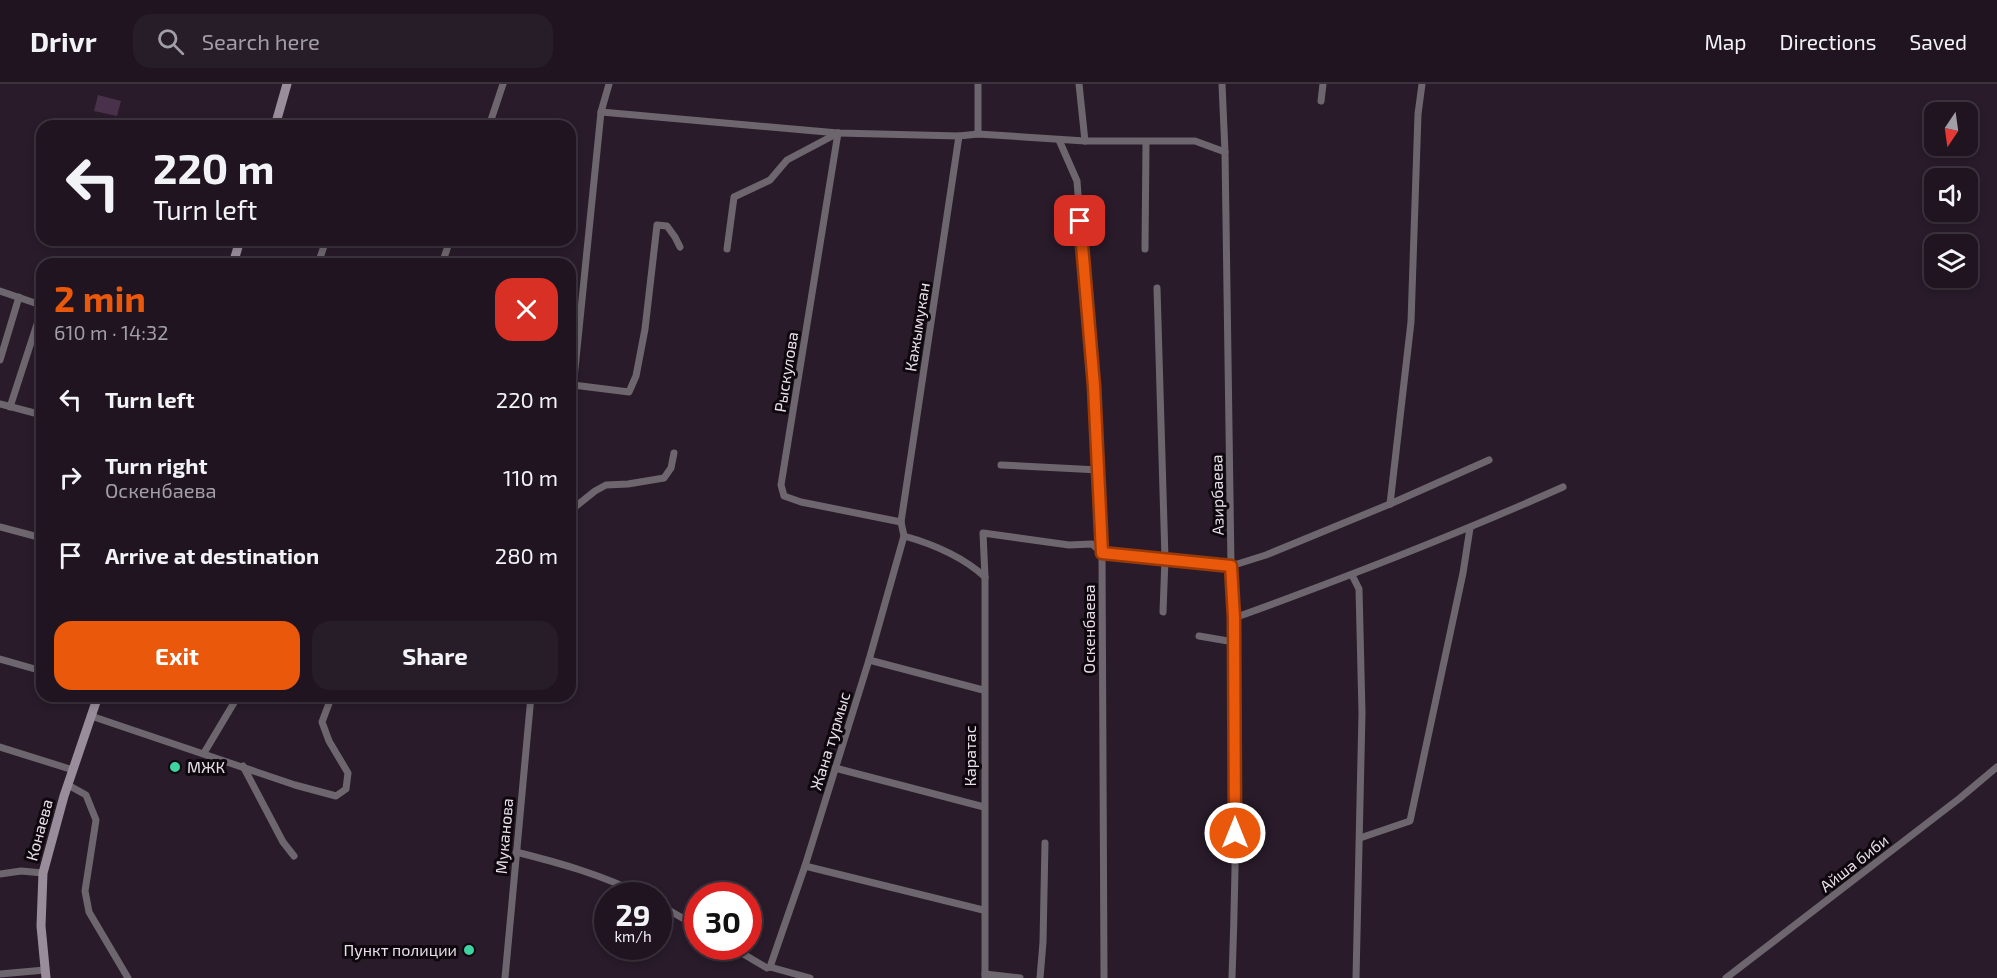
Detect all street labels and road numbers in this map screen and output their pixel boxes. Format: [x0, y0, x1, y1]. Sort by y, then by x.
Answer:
street label: Кажымукан [900, 281, 934, 373]
street label: Рыскулова [770, 330, 802, 414]
street label: Азирбаева [1206, 454, 1227, 536]
street label: Оскенбаева [1079, 584, 1098, 674]
street label: Жана турмыс [806, 689, 855, 793]
street label: Каратас [960, 725, 979, 787]
street label: Конаева [21, 797, 56, 863]
street label: Муканова [491, 797, 517, 875]
street label: Айша биби [1816, 830, 1892, 895]

